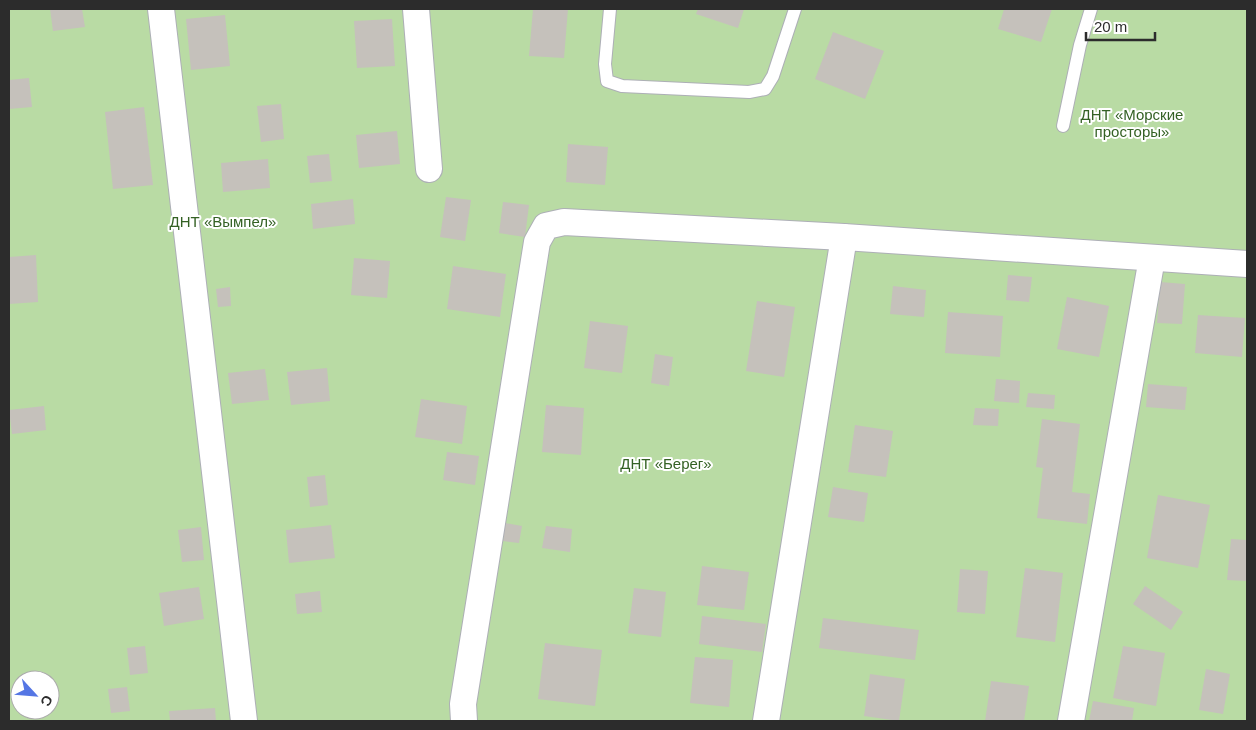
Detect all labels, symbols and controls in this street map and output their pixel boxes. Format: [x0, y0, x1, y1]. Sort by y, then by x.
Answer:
scale bar [1086, 10, 1155, 42]
text: 20 m [1094, 18, 1127, 35]
park label: ДНТ «Морские просторы» [1081, 106, 1183, 140]
park label: ДНТ «Вымпел» [170, 213, 276, 230]
park label: ДНТ «Берег» [620, 455, 712, 472]
north arrow [10, 670, 60, 720]
text: С [37, 693, 56, 709]

